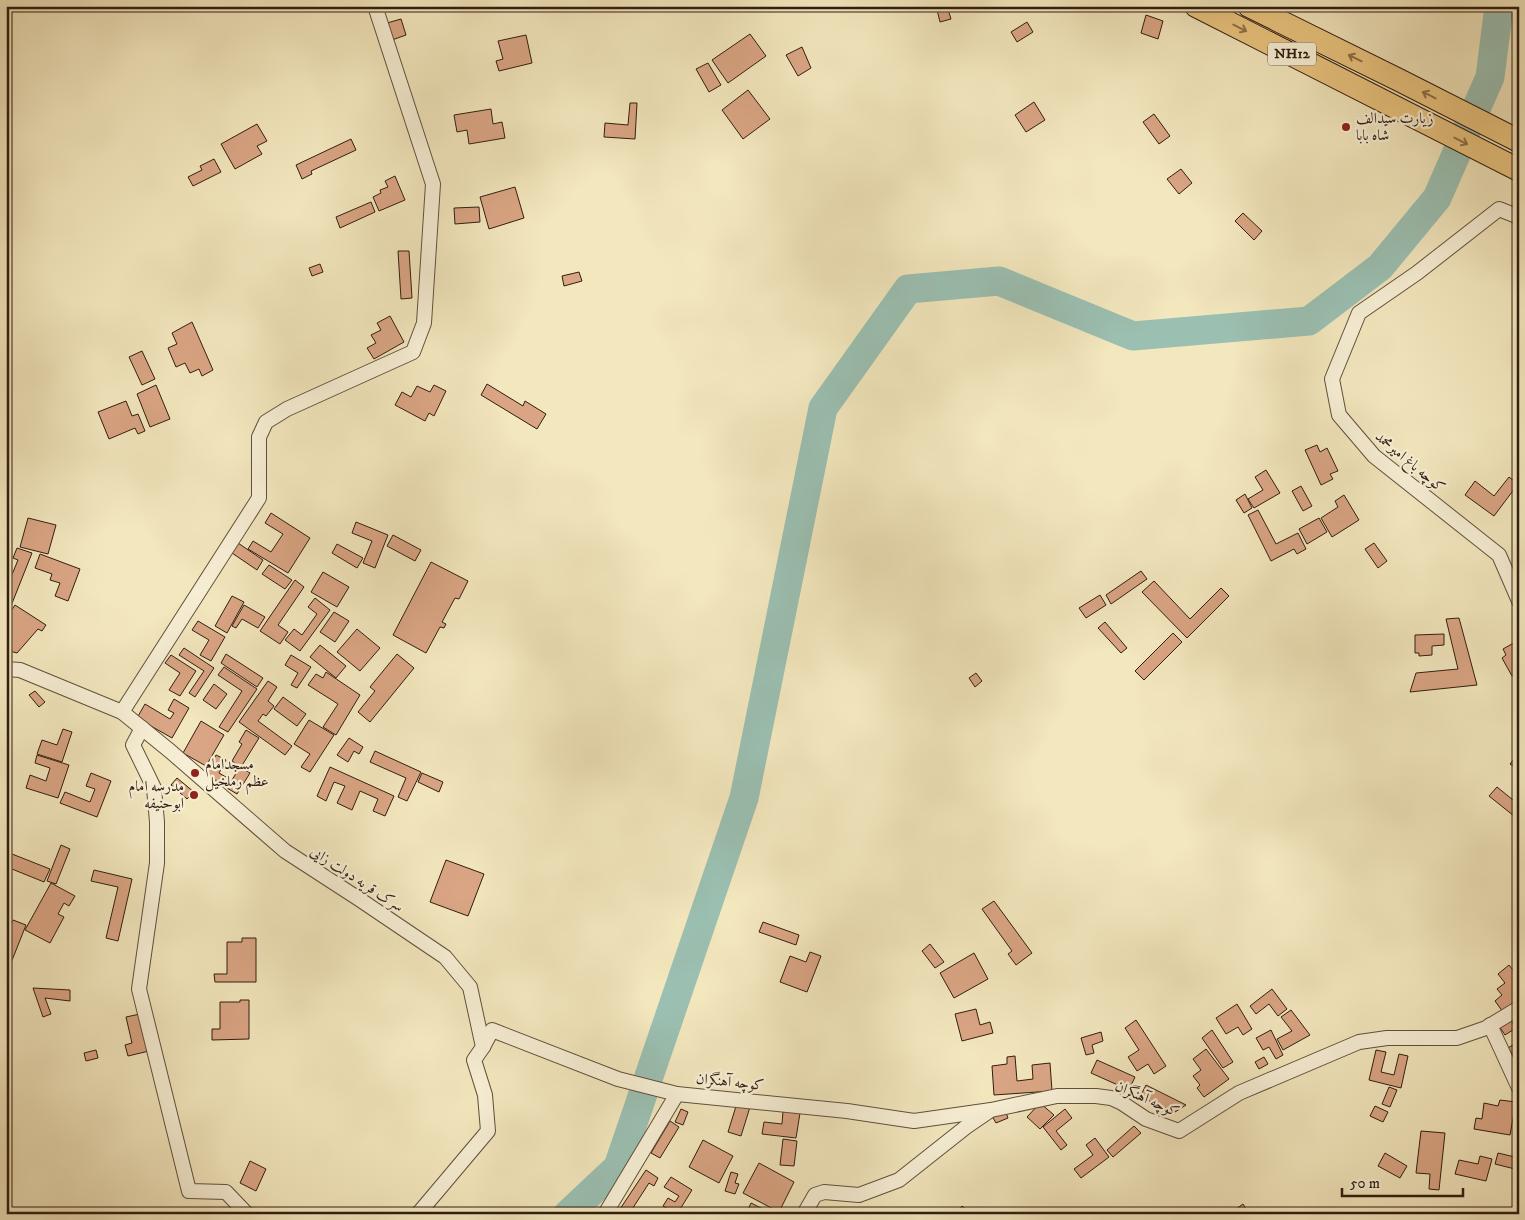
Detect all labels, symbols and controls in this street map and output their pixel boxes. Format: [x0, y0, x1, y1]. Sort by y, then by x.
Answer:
one-way arrow [1232, 24, 1247, 33]
road number: NH12 [1268, 42, 1316, 66]
one-way arrow [1348, 53, 1363, 63]
one-way arrow [1421, 90, 1436, 100]
place label: زیارت سیدالف شاه بابا [1356, 109, 1433, 145]
marker: زیارت سیدالف شاه بابا [1340, 121, 1352, 133]
one-way arrow [1453, 137, 1468, 146]
street label: کوچه باغ امیرمحمد [1369, 427, 1449, 499]
place label: مسجدامام عظم رملخیل [205, 755, 269, 795]
marker: مسجدامام عظم رملخیل [189, 767, 201, 779]
place label: مدرسه امام ابوحنیفه [128, 777, 184, 813]
marker: مدرسه امام ابوحنیفه [188, 789, 200, 801]
street label: سرک قریه دولت زایی [307, 842, 407, 916]
street label: کوچه آهنگران [695, 1069, 765, 1096]
street label: کوچه آهنگران [1111, 1076, 1182, 1123]
scale bar [1342, 1165, 1464, 1197]
text: 50 m [1350, 1174, 1380, 1193]

